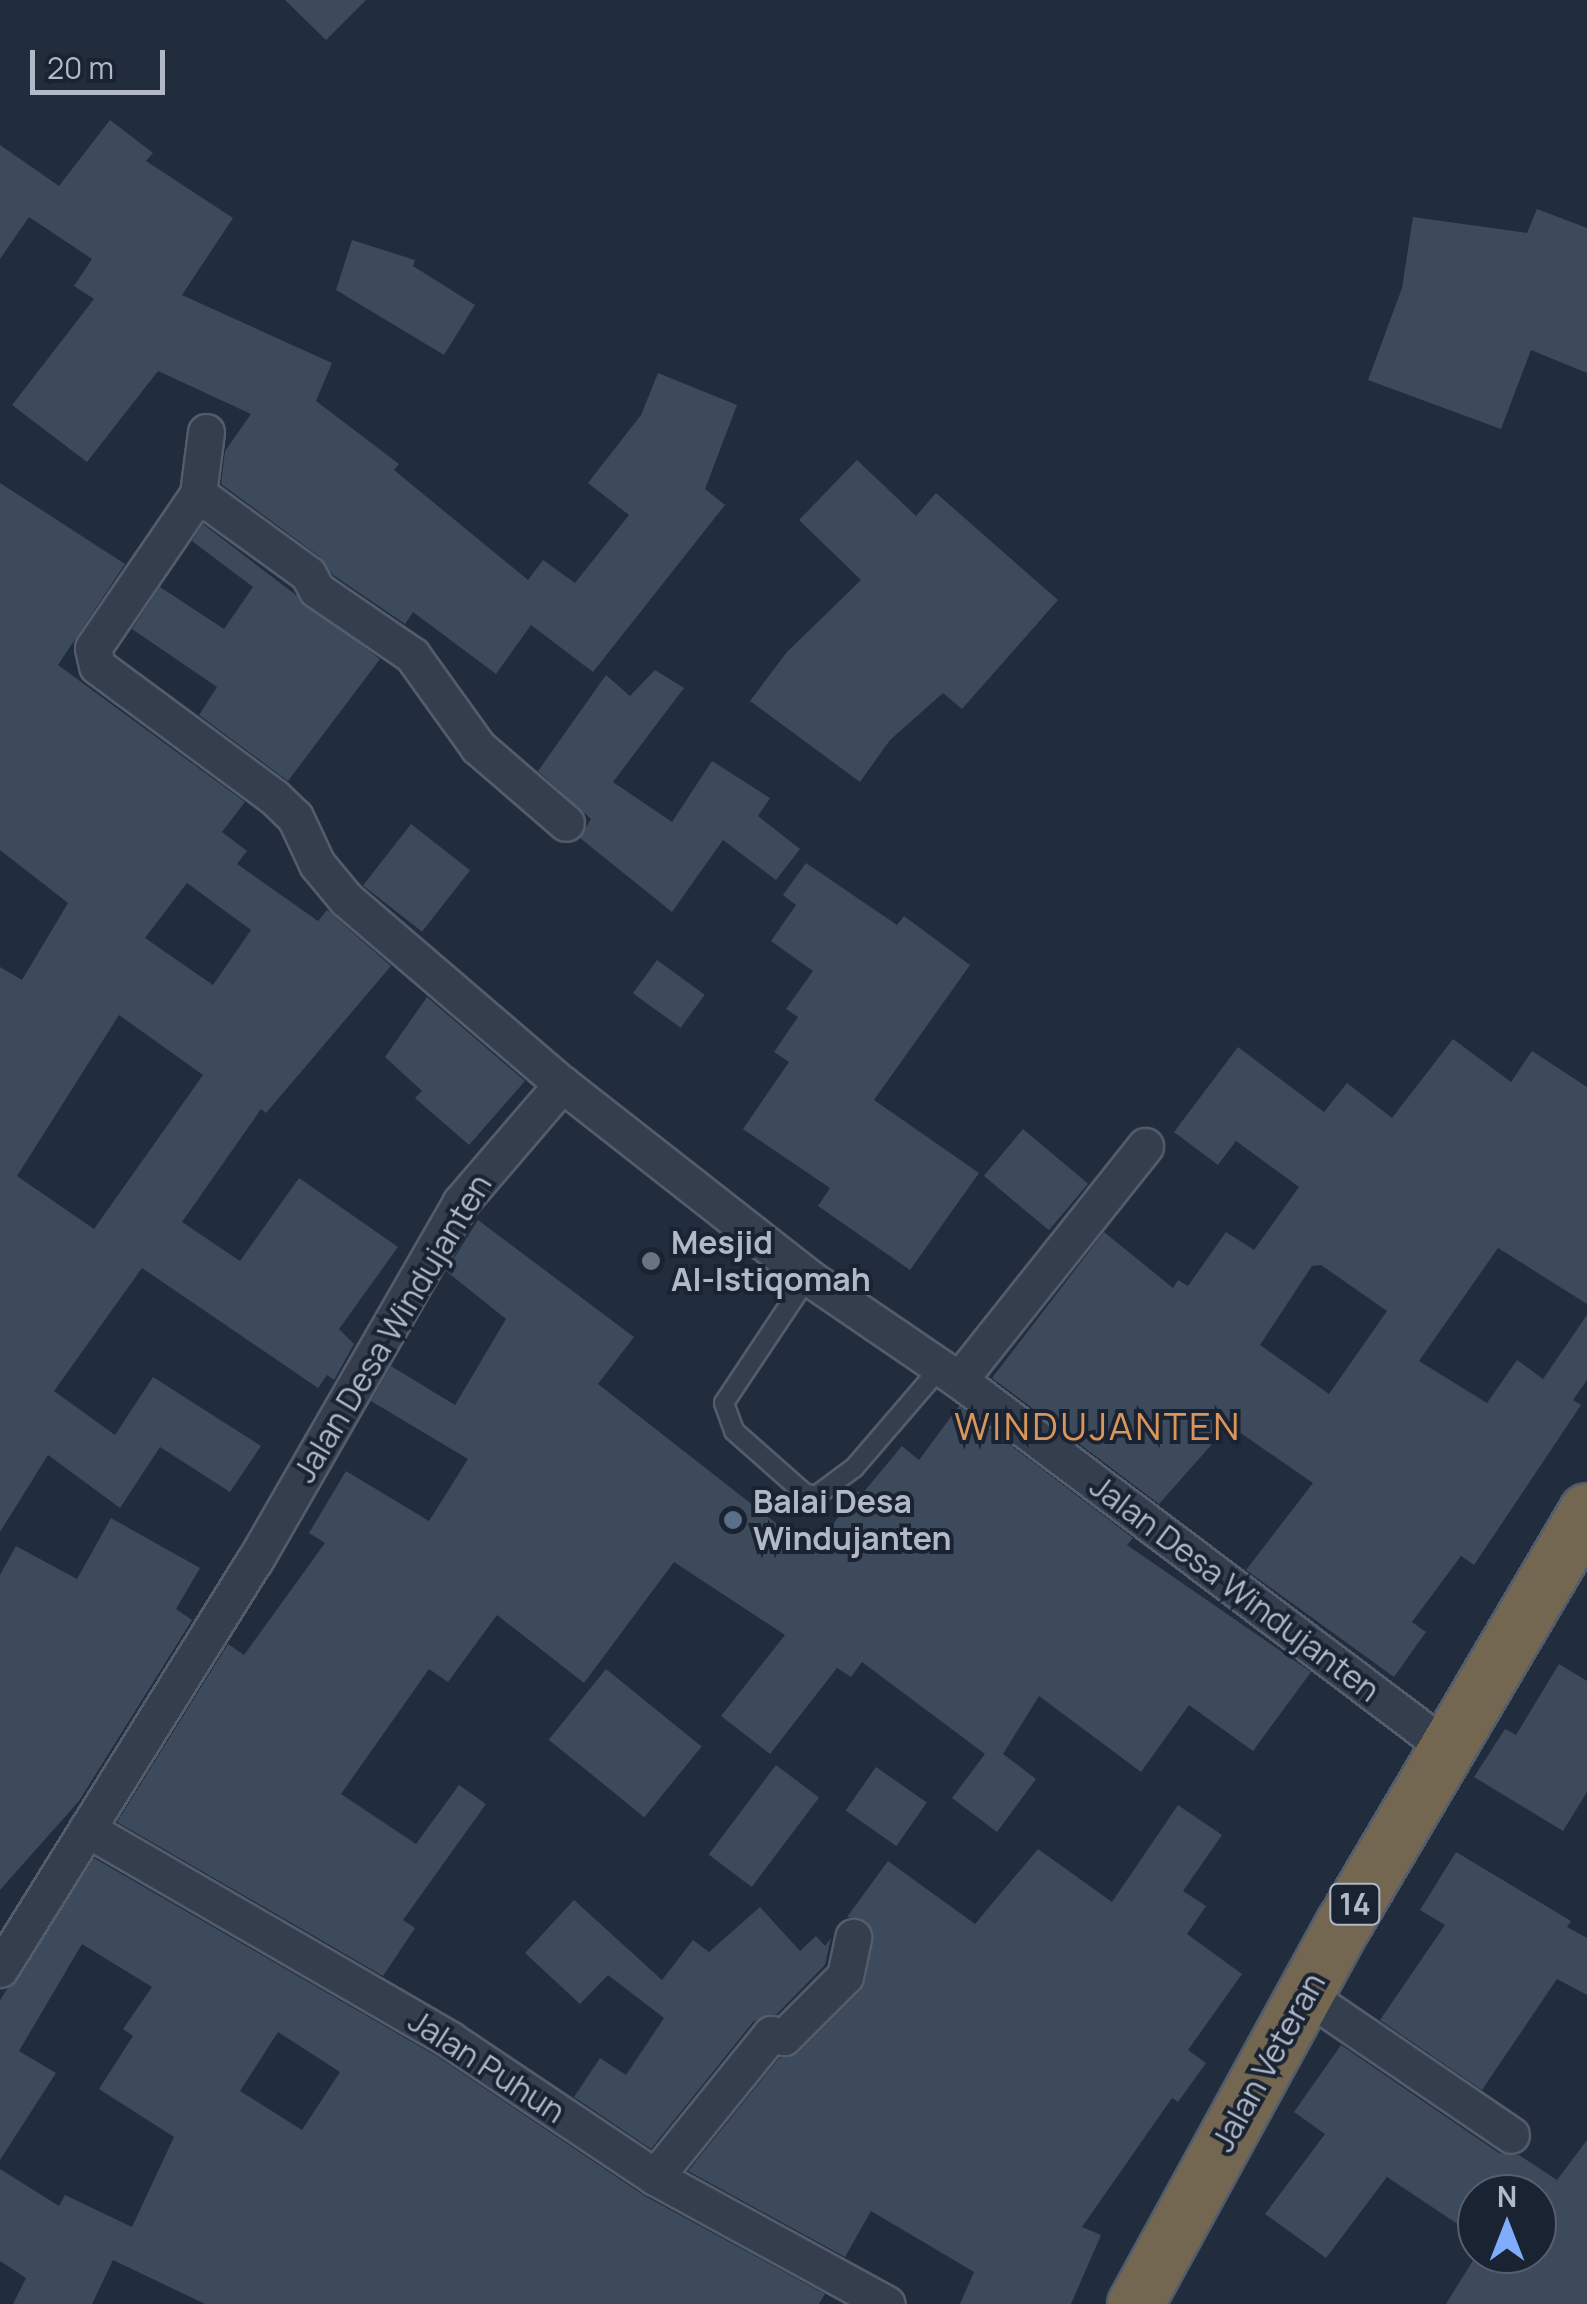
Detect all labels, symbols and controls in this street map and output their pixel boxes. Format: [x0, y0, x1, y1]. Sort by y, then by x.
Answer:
scale bar [35, 30, 170, 92]
text: 20 m [47, 47, 114, 88]
street label: Jalan Desa Windujanten [285, 1167, 499, 1489]
place label: Mesjid Al-Istiqomah [671, 1224, 871, 1299]
marker: Mesjid Al-Istiqomah [640, 1250, 662, 1272]
district label: WINDUJANTEN [954, 1403, 1242, 1449]
street label: Jalan Desa Windujanten [1083, 1467, 1387, 1709]
place label: Balai Desa Windujanten [753, 1483, 952, 1558]
marker: Balai Desa Windujanten [722, 1509, 744, 1531]
road number: 14 [1328, 1879, 1382, 1929]
street label: Jalan Veteran [1203, 1966, 1333, 2158]
street label: Jalan Puhun [402, 2001, 572, 2131]
north arrow [1457, 2174, 1557, 2274]
text: N [1497, 2177, 1517, 2215]

